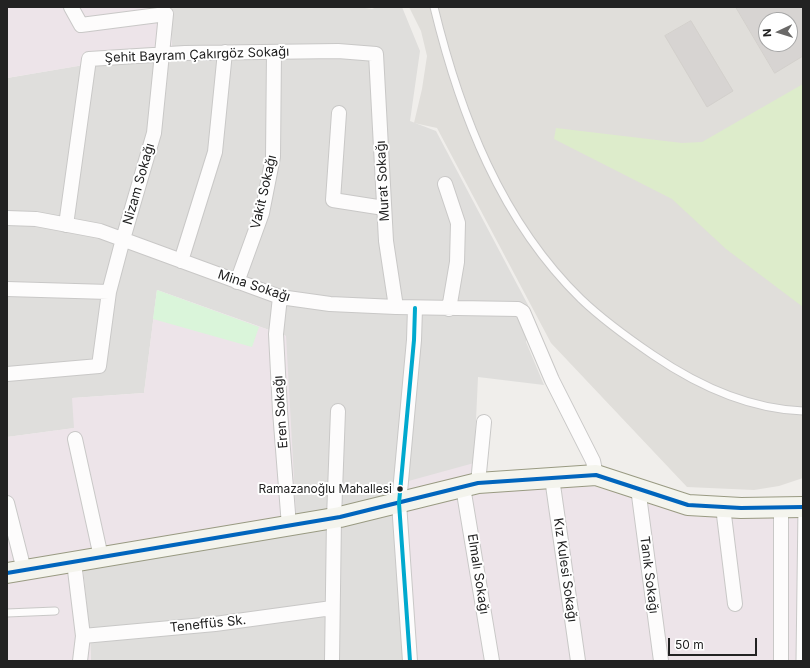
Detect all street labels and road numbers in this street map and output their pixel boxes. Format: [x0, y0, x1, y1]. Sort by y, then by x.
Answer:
street label: Şehit Bayram Çakırgöz Sokağı [104, 44, 290, 66]
street label: Murat Sokağı [373, 140, 393, 222]
street label: Nizam Sokağı [120, 141, 158, 227]
street label: Vakit Sokağı [248, 153, 280, 231]
street label: Mina Sokağı [216, 267, 292, 305]
street label: Eren Sokağı [271, 375, 291, 449]
street label: Kız Kulesi Sokağı [550, 517, 580, 623]
street label: Elmalı Sokağı [464, 533, 492, 615]
street label: Tanık Sokağı [637, 535, 661, 615]
street label: Teneffüs Sk. [169, 612, 247, 636]

